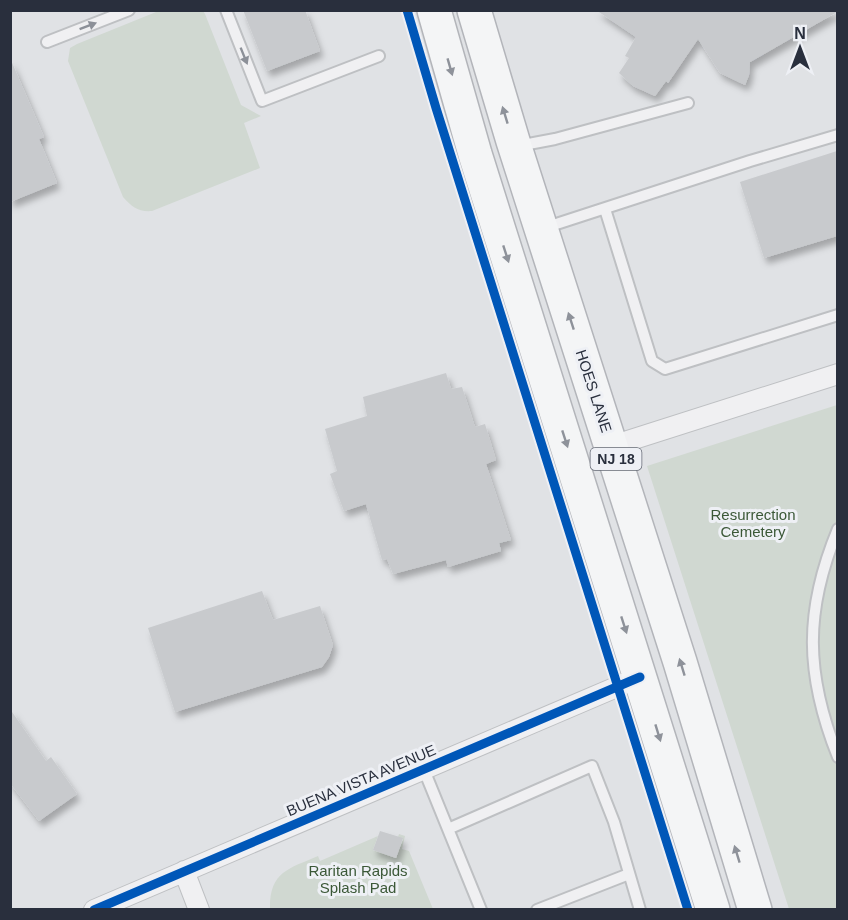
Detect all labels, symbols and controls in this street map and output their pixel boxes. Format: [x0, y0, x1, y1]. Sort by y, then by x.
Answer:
north arrow [770, 18, 830, 78]
one-way arrow [79, 21, 97, 31]
text: N [794, 25, 806, 42]
one-way arrow [240, 47, 249, 65]
one-way arrow [446, 58, 455, 76]
one-way arrow [500, 106, 509, 124]
one-way arrow [502, 245, 511, 263]
one-way arrow [566, 312, 575, 330]
street label: HOES LANE [573, 348, 615, 434]
one-way arrow [561, 430, 570, 448]
road number: NJ 18 [590, 448, 642, 470]
park label: Resurrection Cemetery [710, 506, 796, 540]
one-way arrow [619, 616, 629, 634]
one-way arrow [676, 658, 686, 676]
one-way arrow [653, 724, 663, 742]
street label: BUENA VISTA AVENUE [284, 741, 438, 819]
one-way arrow [732, 845, 741, 863]
park label: Raritan Rapids Splash Pad [308, 862, 408, 896]

